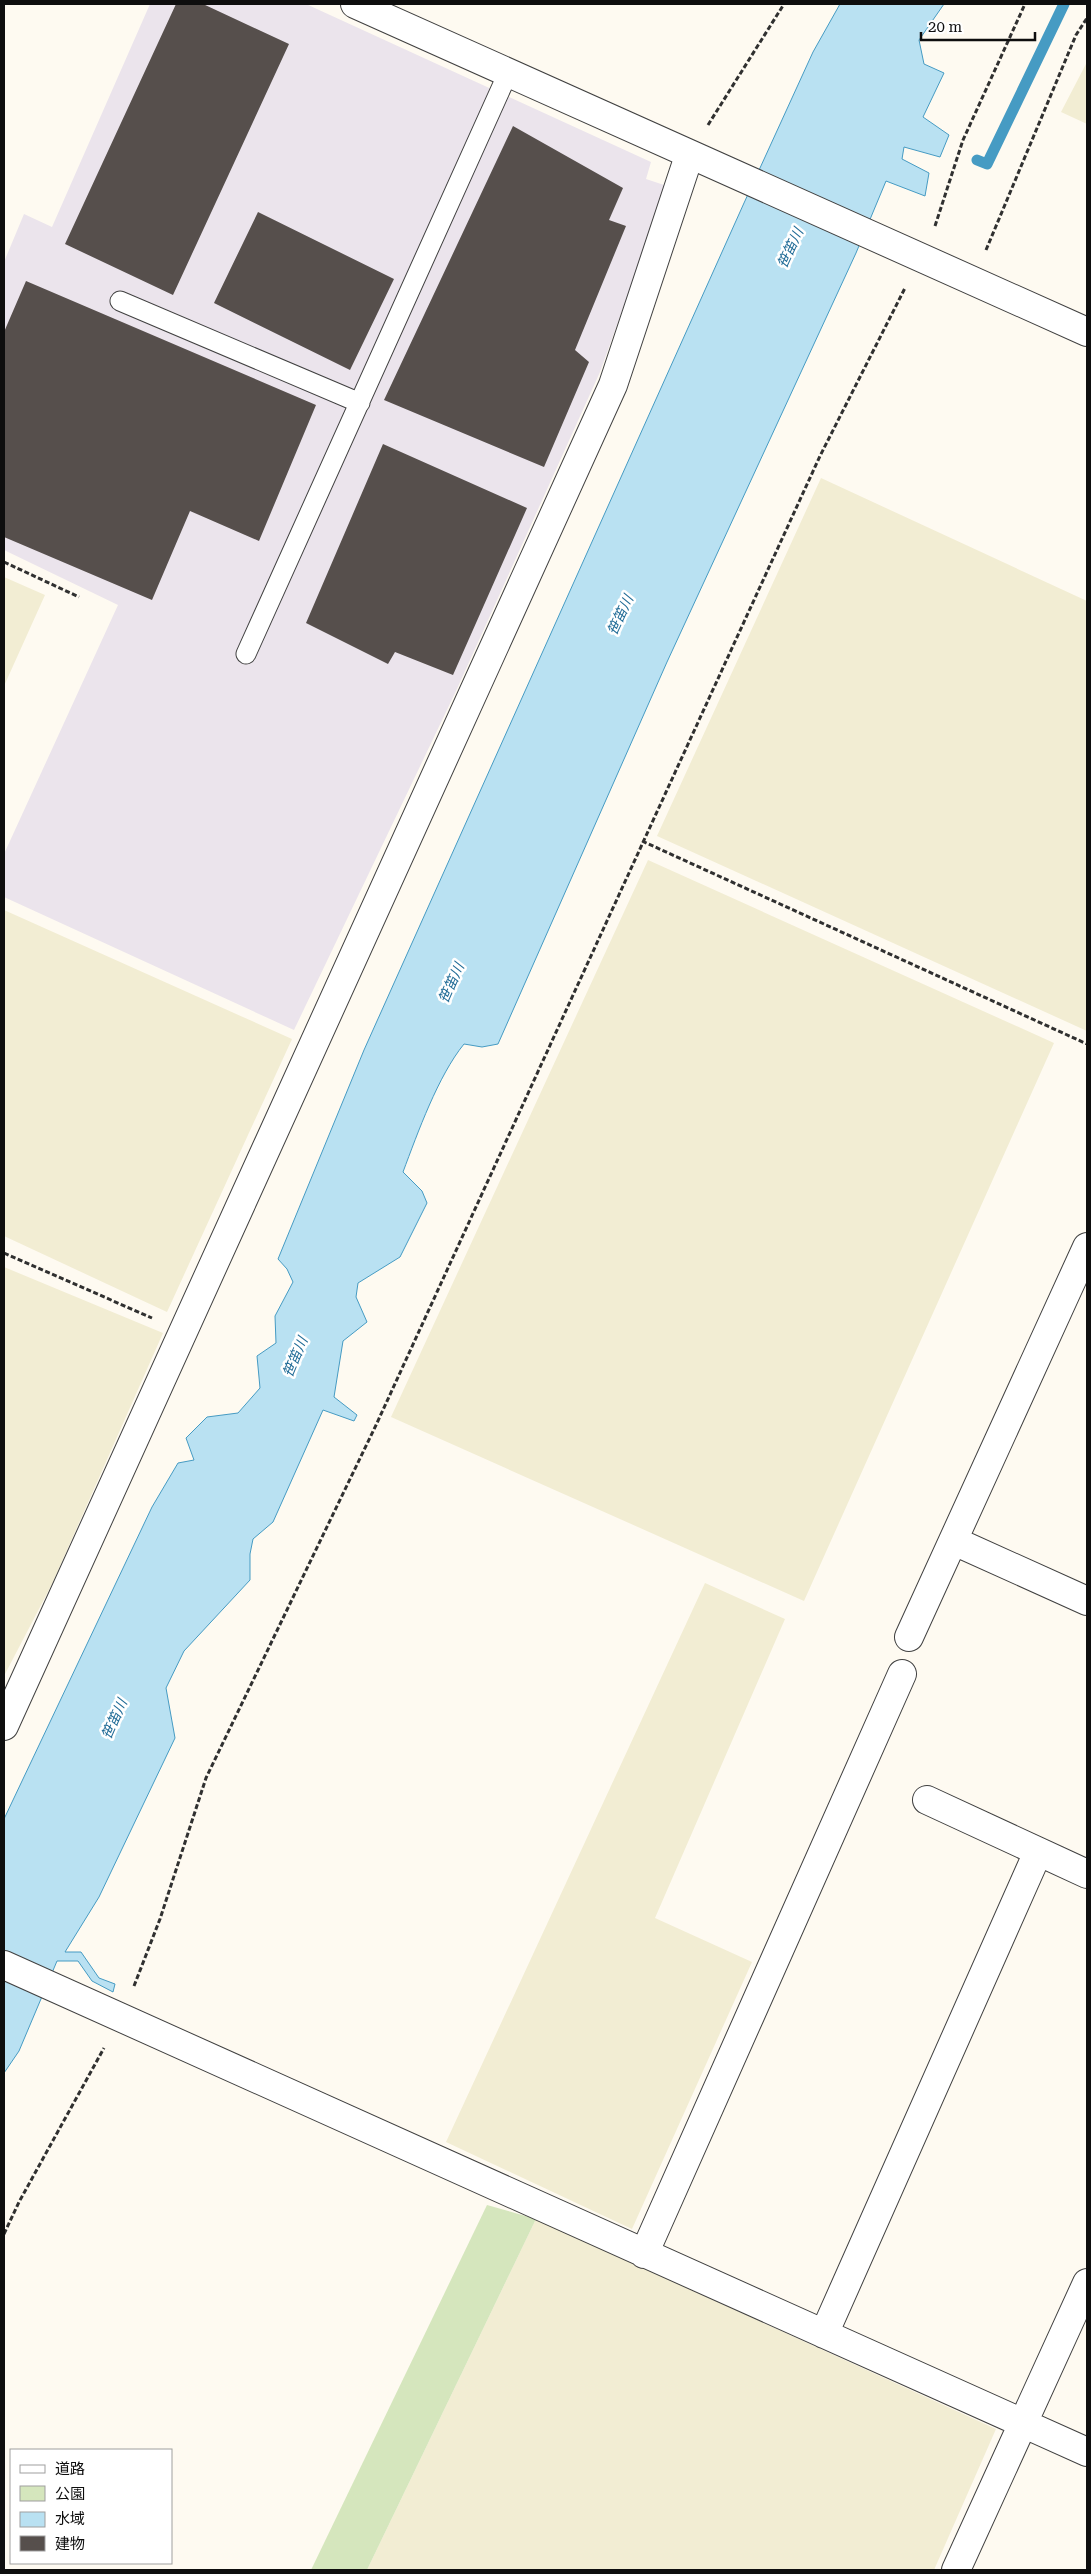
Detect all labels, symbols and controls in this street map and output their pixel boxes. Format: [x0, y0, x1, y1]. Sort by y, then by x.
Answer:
scale bar [921, 10, 1035, 42]
text: 20 m [928, 18, 963, 36]
water label: 笹笛川 [774, 224, 807, 270]
water label: 笹笛川 [604, 591, 637, 637]
water label: 笹笛川 [435, 959, 468, 1005]
water label: 笹笛川 [279, 1333, 311, 1379]
water label: 笹笛川 [98, 1695, 131, 1741]
legend [10, 2449, 172, 2564]
text: 道路 [55, 2460, 85, 2478]
text: 公園 [55, 2485, 85, 2503]
text: 水域 [55, 2510, 85, 2528]
text: 建物 [55, 2535, 85, 2553]

